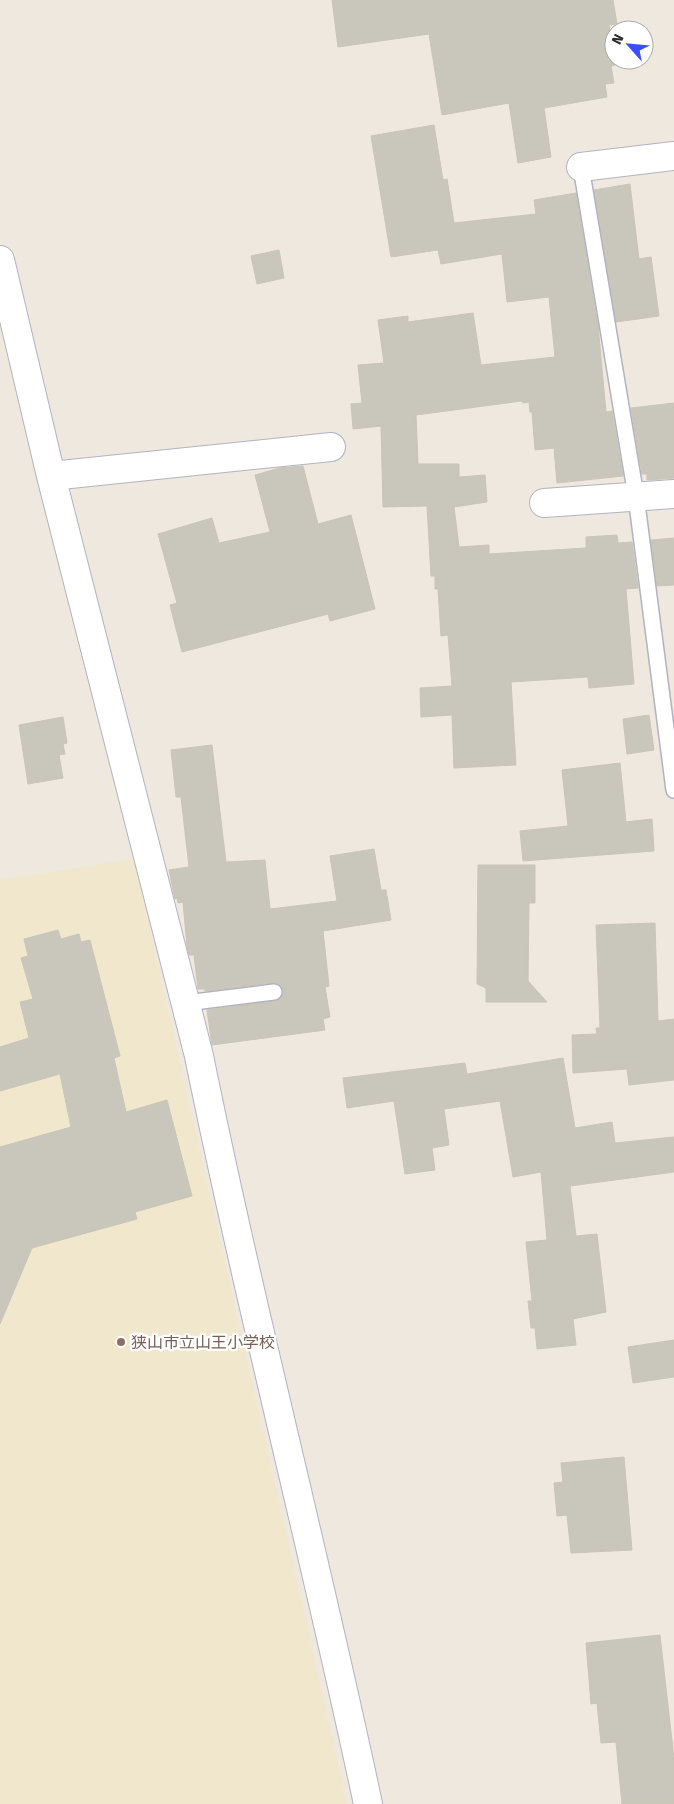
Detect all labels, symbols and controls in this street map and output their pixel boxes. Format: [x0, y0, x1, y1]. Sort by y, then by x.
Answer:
north arrow [604, 20, 654, 70]
text: N [608, 31, 628, 47]
place label: 狭山市立山王小学校 [131, 1333, 275, 1352]
marker: 狭山市立山王小学校 [115, 1336, 127, 1348]

